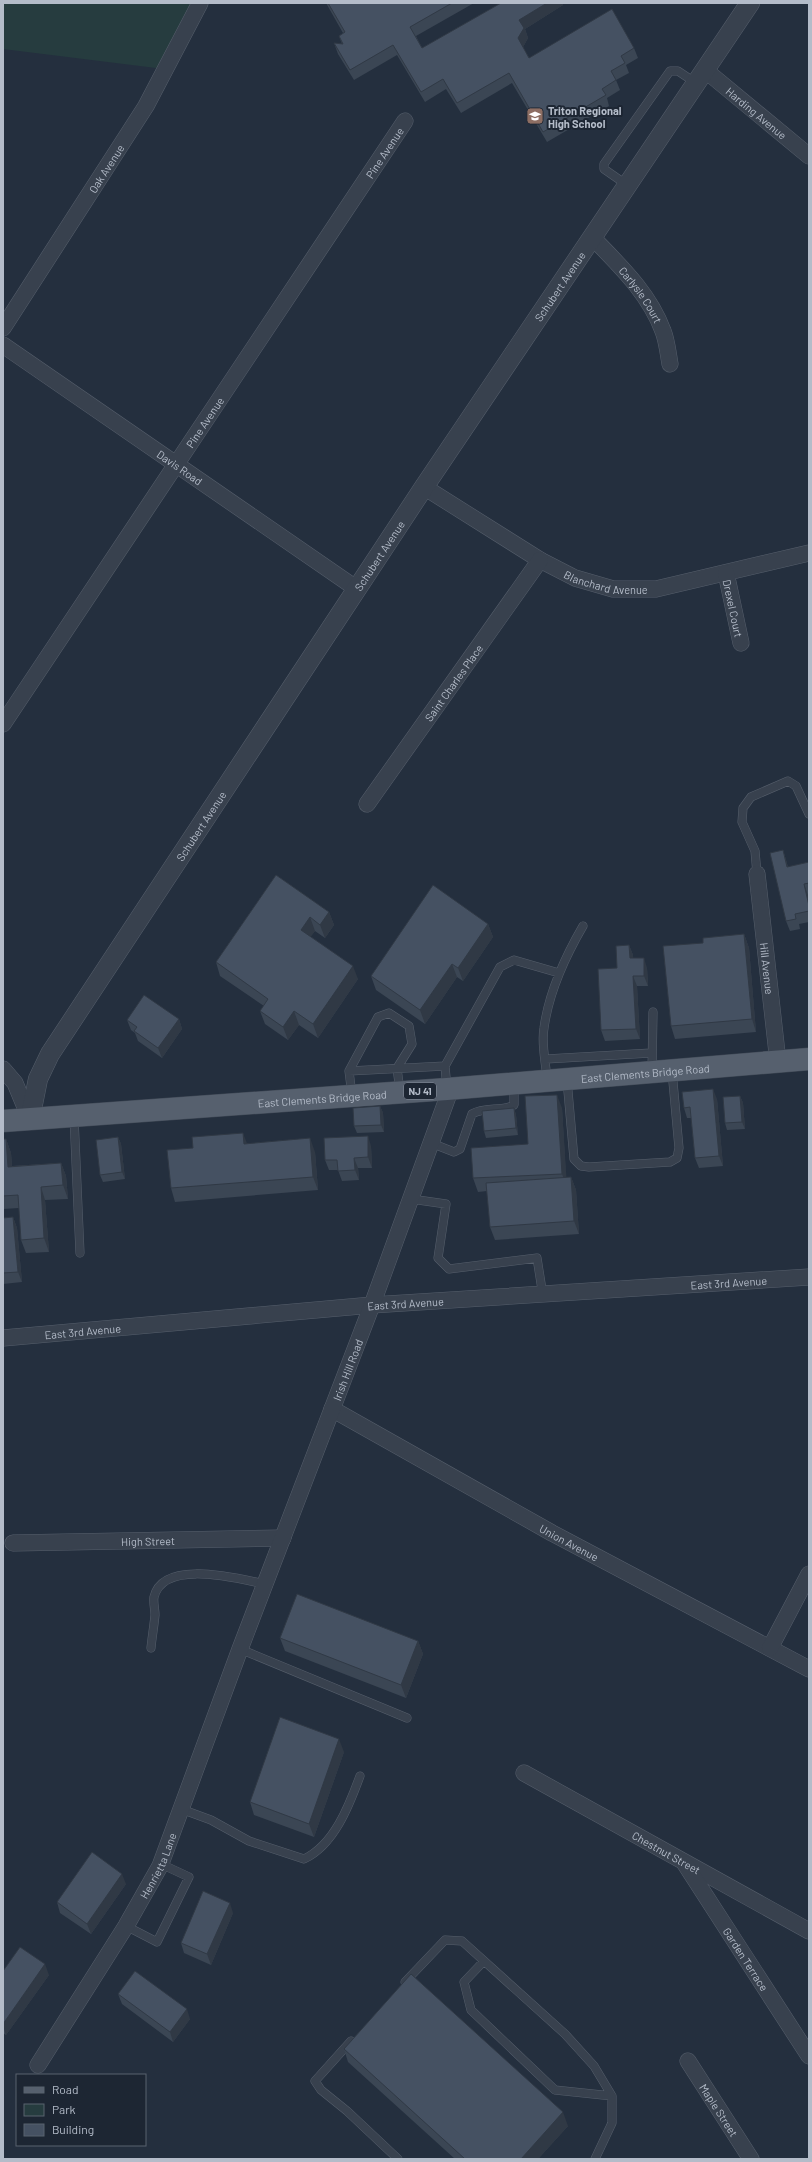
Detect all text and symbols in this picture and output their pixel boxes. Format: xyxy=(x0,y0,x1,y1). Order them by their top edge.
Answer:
street label: Harding Avenue xyxy=(724,84,790,142)
place label: Triton Regional High School xyxy=(548,104,622,130)
school or university icon: Triton Regional High School xyxy=(525,106,545,126)
street label: Pine Avenue xyxy=(363,124,406,180)
street label: Oak Avenue xyxy=(85,141,126,195)
street label: Schubert Avenue xyxy=(531,249,587,323)
street label: Carlysle Court xyxy=(617,264,665,325)
street label: Pine Avenue xyxy=(183,394,226,450)
street label: Davis Road xyxy=(155,447,205,487)
street label: Schubert Avenue xyxy=(351,518,407,593)
street label: Blanchard Avenue xyxy=(562,567,648,596)
street label: Drexel Court xyxy=(721,578,746,638)
street label: Saint Charles Place xyxy=(421,641,485,723)
street label: Schubert Avenue xyxy=(173,788,228,863)
street label: Hill Avenue xyxy=(758,942,777,995)
street label: East Clements Bridge Road xyxy=(580,1061,710,1084)
road number: NJ 41 xyxy=(404,1083,436,1099)
street label: East Clements Bridge Road xyxy=(257,1087,387,1109)
street label: East 3rd Avenue xyxy=(690,1273,768,1291)
street label: East 3rd Avenue xyxy=(367,1294,444,1312)
street label: East 3rd Avenue xyxy=(44,1321,122,1341)
street label: Irish Hill Road xyxy=(330,1337,365,1402)
street label: Union Avenue xyxy=(537,1521,601,1563)
street label: High Street xyxy=(121,1534,175,1548)
street label: Chestnut Street xyxy=(630,1828,703,1876)
street label: Henrietta Lane xyxy=(137,1831,178,1901)
street label: Garden Terrace xyxy=(721,1925,772,1993)
legend xyxy=(16,2074,146,2146)
street label: Maple Street xyxy=(698,2081,741,2139)
text: Road xyxy=(52,2082,79,2096)
text: Park xyxy=(52,2102,76,2116)
text: Building xyxy=(52,2122,94,2136)

